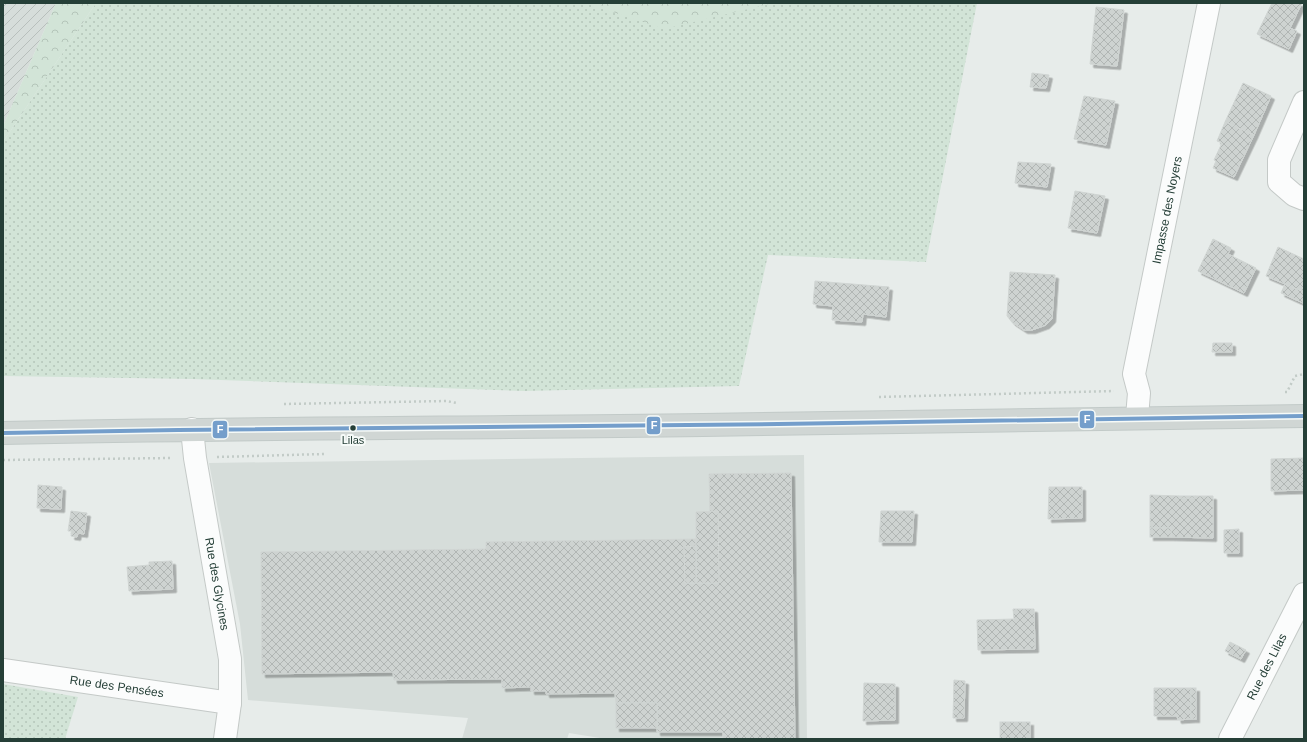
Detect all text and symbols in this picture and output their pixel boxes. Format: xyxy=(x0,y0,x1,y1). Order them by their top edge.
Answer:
street label: Impasse des Noyers xyxy=(1149,155,1185,265)
line badge: F xyxy=(1079,410,1095,429)
text: F xyxy=(1084,413,1091,425)
line badge: F xyxy=(646,416,661,435)
text: F xyxy=(651,419,658,431)
line badge: F xyxy=(212,420,228,439)
text: F xyxy=(217,423,224,435)
marker: Lilas xyxy=(348,423,358,433)
place label: Lilas xyxy=(342,434,365,446)
street label: Rue des Glycines xyxy=(202,536,232,632)
street label: Rue des Lilas xyxy=(1244,631,1290,702)
street label: Rue des Pensées xyxy=(69,673,165,700)

